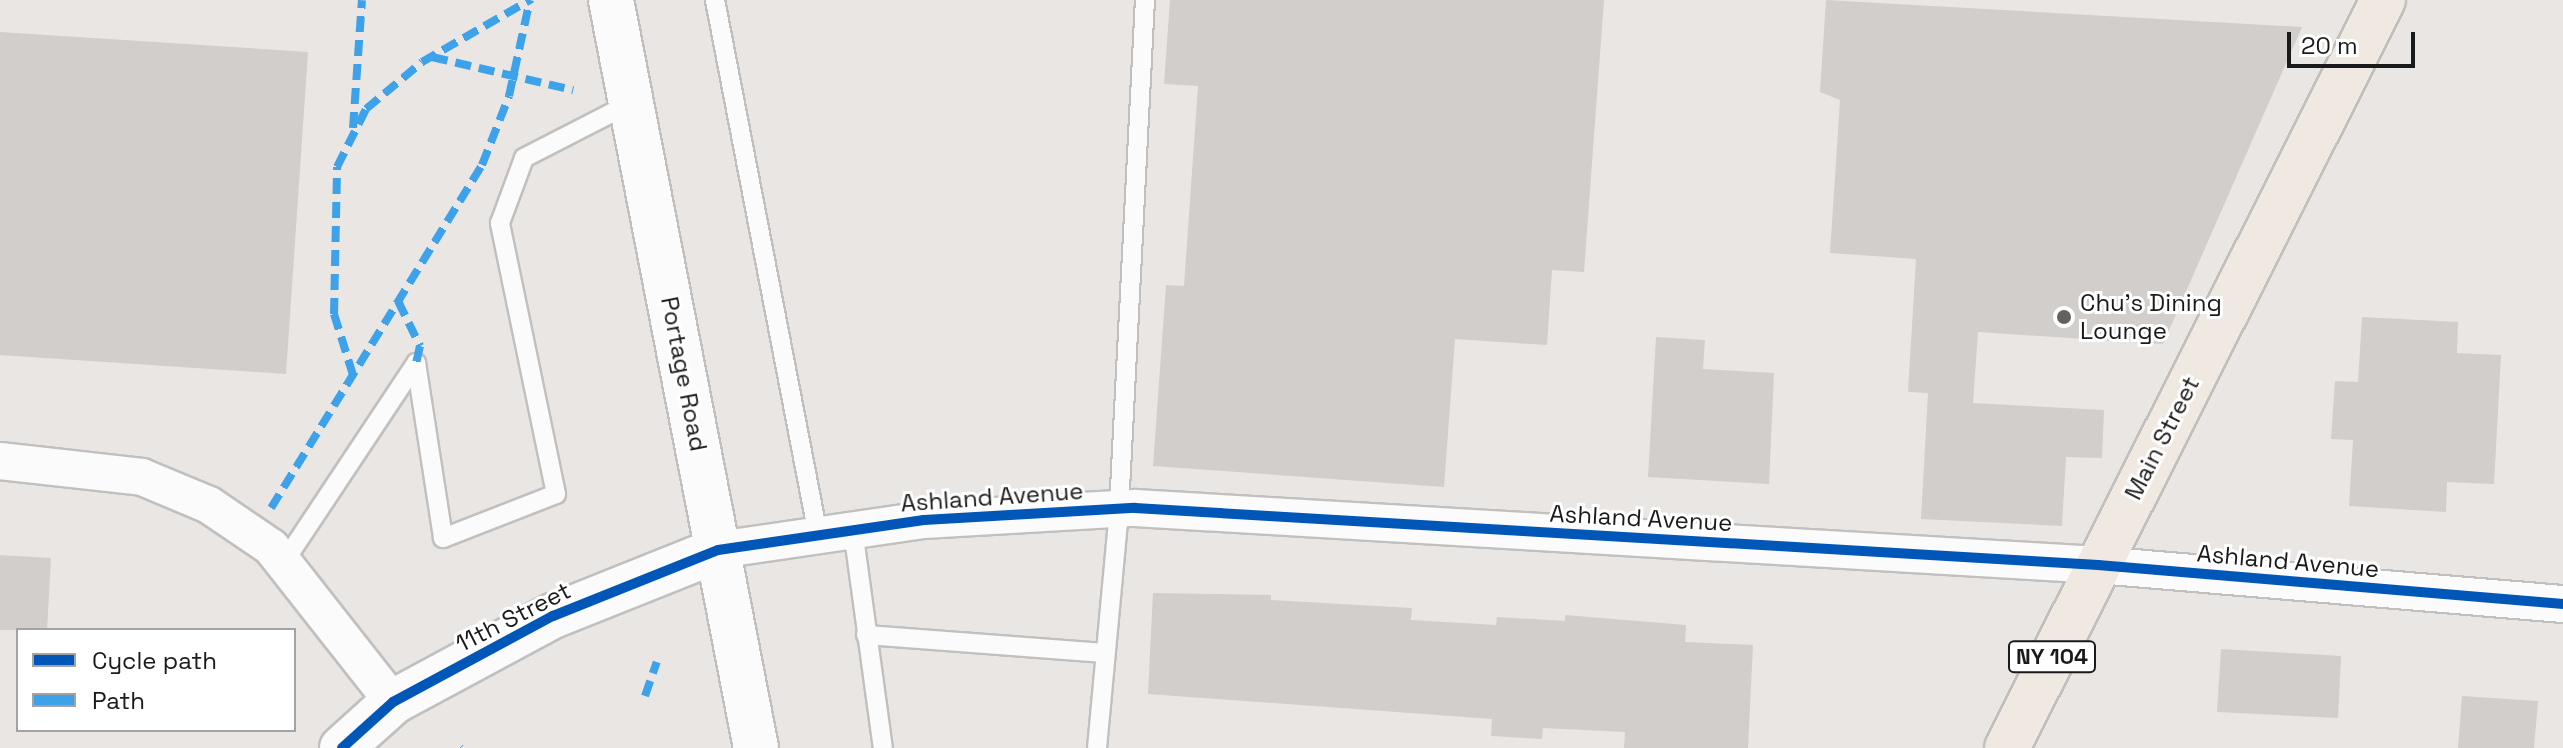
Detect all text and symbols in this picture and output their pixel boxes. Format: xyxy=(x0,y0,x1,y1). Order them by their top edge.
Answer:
scale bar xyxy=(2291,16,2419,66)
text: 20 m xyxy=(2301,30,2358,61)
place label: Chu's Dining Lounge xyxy=(2080,289,2222,345)
street label: Portage Road xyxy=(655,294,713,454)
marker: Chu's Dining Lounge xyxy=(2055,308,2073,326)
street label: Main Street xyxy=(2119,371,2205,505)
street label: Ashland Avenue xyxy=(900,476,1084,518)
street label: Ashland Avenue xyxy=(1549,499,1733,537)
street label: Ashland Avenue xyxy=(2195,539,2381,583)
street label: 11th Street xyxy=(451,576,575,658)
legend xyxy=(16,628,296,732)
road number: NY 104 xyxy=(2006,639,2098,675)
text: Cycle path xyxy=(92,645,217,676)
text: Path xyxy=(92,685,145,716)

